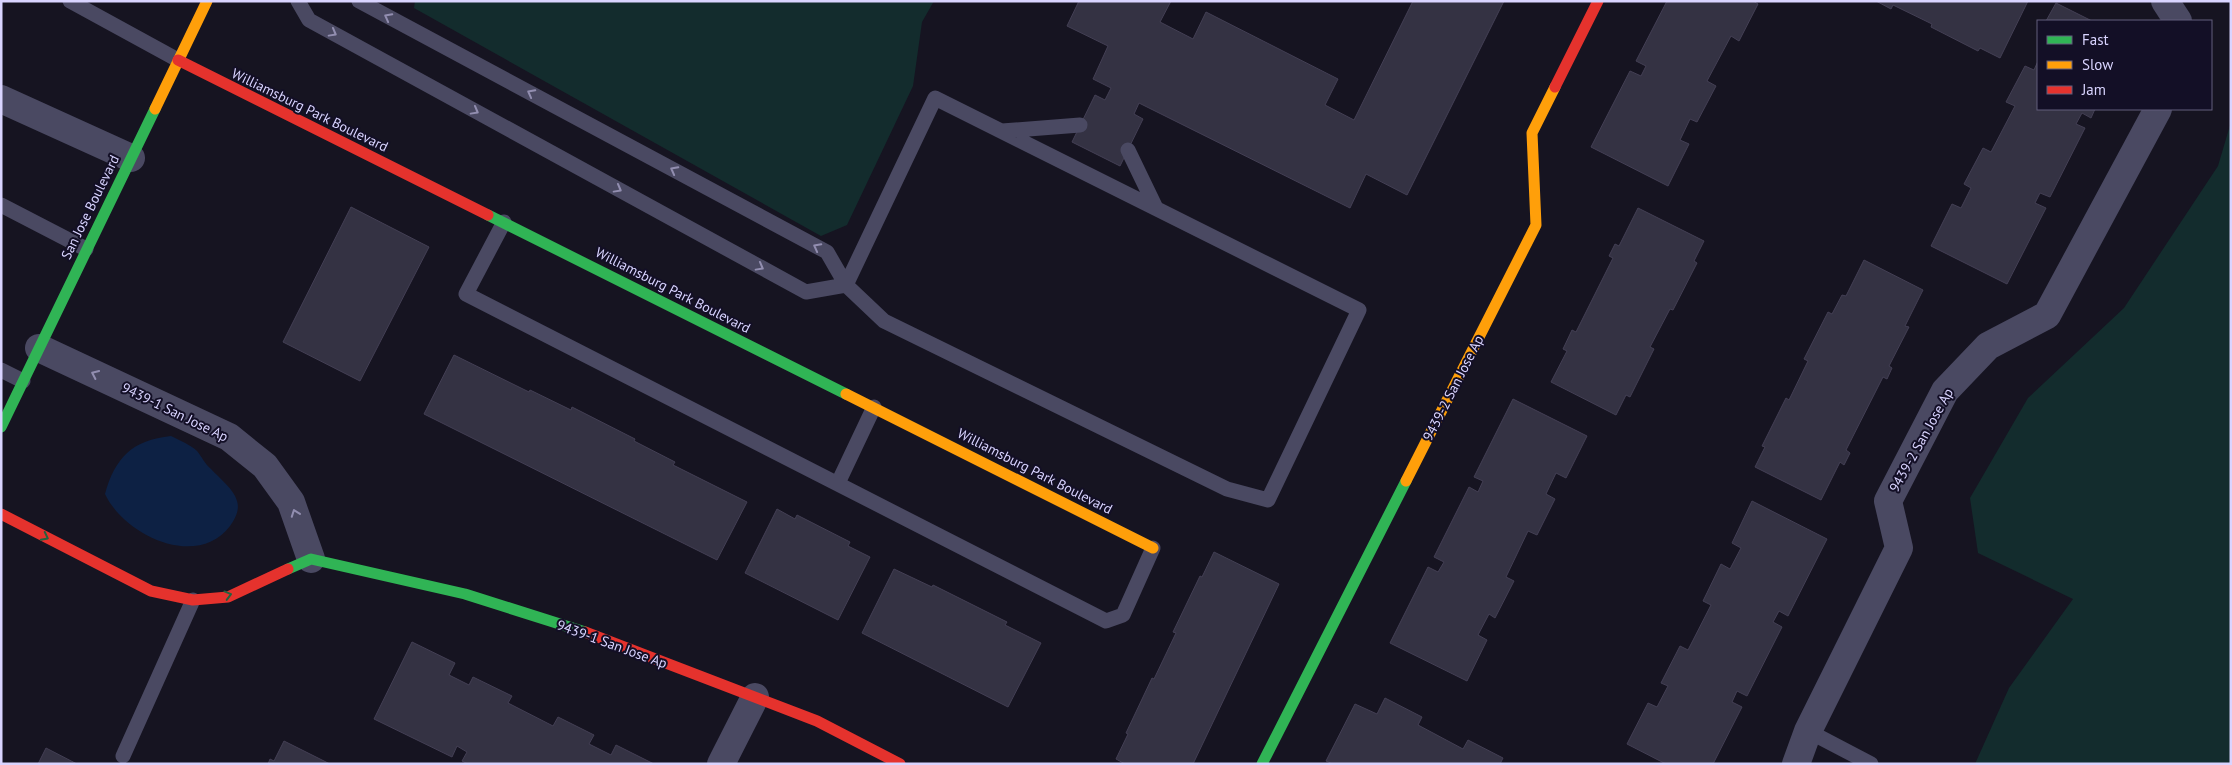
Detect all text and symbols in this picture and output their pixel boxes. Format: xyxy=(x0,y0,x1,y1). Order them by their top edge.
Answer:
one-way arrow xyxy=(384,13,393,23)
legend xyxy=(2037,20,2212,110)
one-way arrow xyxy=(327,27,336,37)
text: Fast xyxy=(2082,30,2109,49)
text: Slow xyxy=(2082,55,2113,74)
street label: Williamsburg Park Boulevard xyxy=(229,64,391,156)
text: Jam xyxy=(2081,80,2106,99)
one-way arrow xyxy=(527,90,536,100)
one-way arrow xyxy=(470,105,479,115)
street label: San Jose Boulevard xyxy=(57,152,123,262)
one-way arrow xyxy=(670,166,679,176)
one-way arrow xyxy=(612,183,621,193)
street label: Williamsburg Park Boulevard xyxy=(592,243,754,337)
one-way arrow xyxy=(813,243,822,253)
one-way arrow xyxy=(755,261,764,271)
street label: 9439-2 San Jose Ap xyxy=(1419,332,1487,444)
one-way arrow xyxy=(91,370,100,381)
street label: 9439-1 San Jose Ap xyxy=(119,378,231,446)
street label: 9439-2 San Jose Ap xyxy=(1885,385,1957,495)
street label: Williamsburg Park Boulevard xyxy=(954,424,1116,518)
one-way arrow xyxy=(291,509,301,518)
one-way arrow xyxy=(39,531,48,541)
one-way arrow xyxy=(223,590,232,601)
street label: 9439-1 San Jose Ap xyxy=(554,616,670,672)

